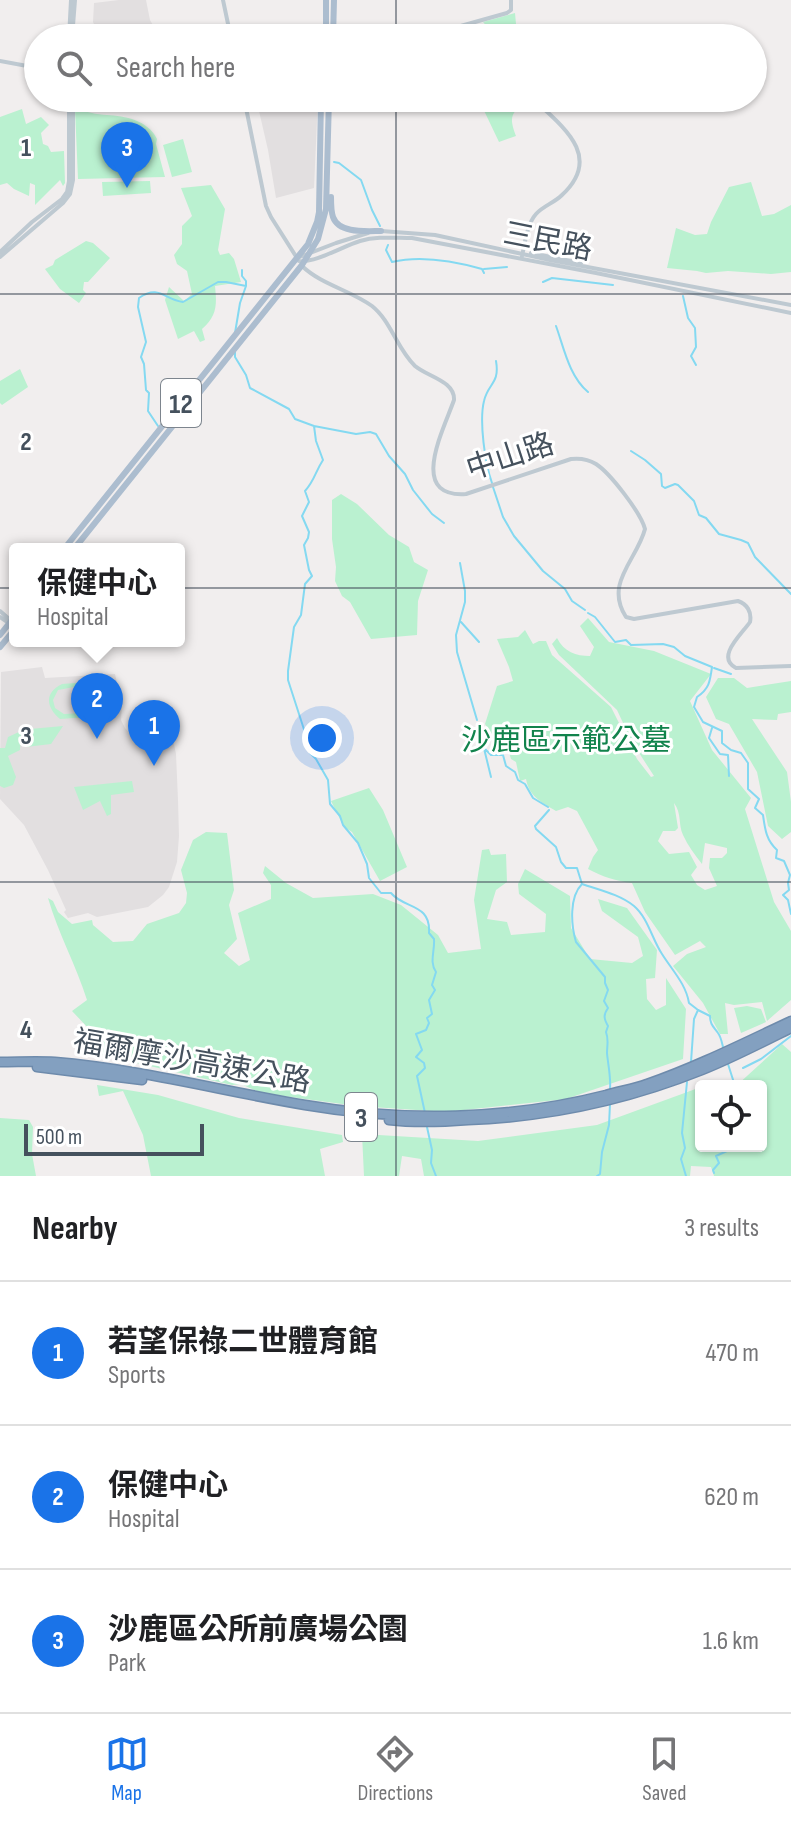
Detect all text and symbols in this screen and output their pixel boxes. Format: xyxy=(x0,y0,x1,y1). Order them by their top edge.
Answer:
search box xyxy=(24,24,767,112)
icon: search xyxy=(52,46,96,90)
text: Search here xyxy=(116,50,235,86)
pin: 3 xyxy=(101,122,153,188)
text: 1 xyxy=(21,133,31,164)
street label: 三民路 xyxy=(500,216,595,268)
road number: 12 xyxy=(161,379,201,427)
street label: 中山路 xyxy=(462,426,559,488)
text: 2 xyxy=(20,427,32,458)
popup xyxy=(9,543,185,647)
text: 保健中心 xyxy=(37,566,157,602)
text: Hospital xyxy=(37,602,109,633)
pin: 2 xyxy=(71,673,123,739)
pin: 1 xyxy=(128,700,180,766)
your location xyxy=(302,718,342,758)
text: 3 xyxy=(20,721,32,752)
park label: 沙鹿區示範公墓 xyxy=(461,723,671,759)
text: 4 xyxy=(20,1015,32,1046)
street label: 福爾摩沙高速公路 xyxy=(71,1023,313,1101)
map controls xyxy=(695,1080,767,1152)
button: locate xyxy=(695,1080,767,1152)
road number: 3 xyxy=(345,1093,377,1141)
scale bar xyxy=(24,1120,204,1156)
text: 500 m xyxy=(36,1124,82,1151)
text: Nearby xyxy=(32,1208,118,1249)
text: 3 results xyxy=(684,1213,759,1244)
text: 若望保祿二世體育館 xyxy=(108,1324,378,1360)
text: 1 xyxy=(53,1338,63,1369)
text: 470 m xyxy=(706,1338,759,1369)
text: Sports xyxy=(108,1360,166,1391)
text: 保健中心 xyxy=(108,1468,228,1504)
text: 2 xyxy=(52,1482,64,1513)
text: 620 m xyxy=(704,1482,759,1513)
text: Hospital xyxy=(108,1504,180,1535)
text: 沙鹿區公所前廣場公園 xyxy=(108,1612,408,1648)
text: 3 xyxy=(52,1626,64,1657)
text: 1.6 km xyxy=(703,1626,759,1657)
text: Park xyxy=(108,1648,146,1679)
tab: Map xyxy=(105,1732,149,1807)
tab: Directions xyxy=(358,1732,433,1807)
tab: Saved xyxy=(642,1732,686,1807)

